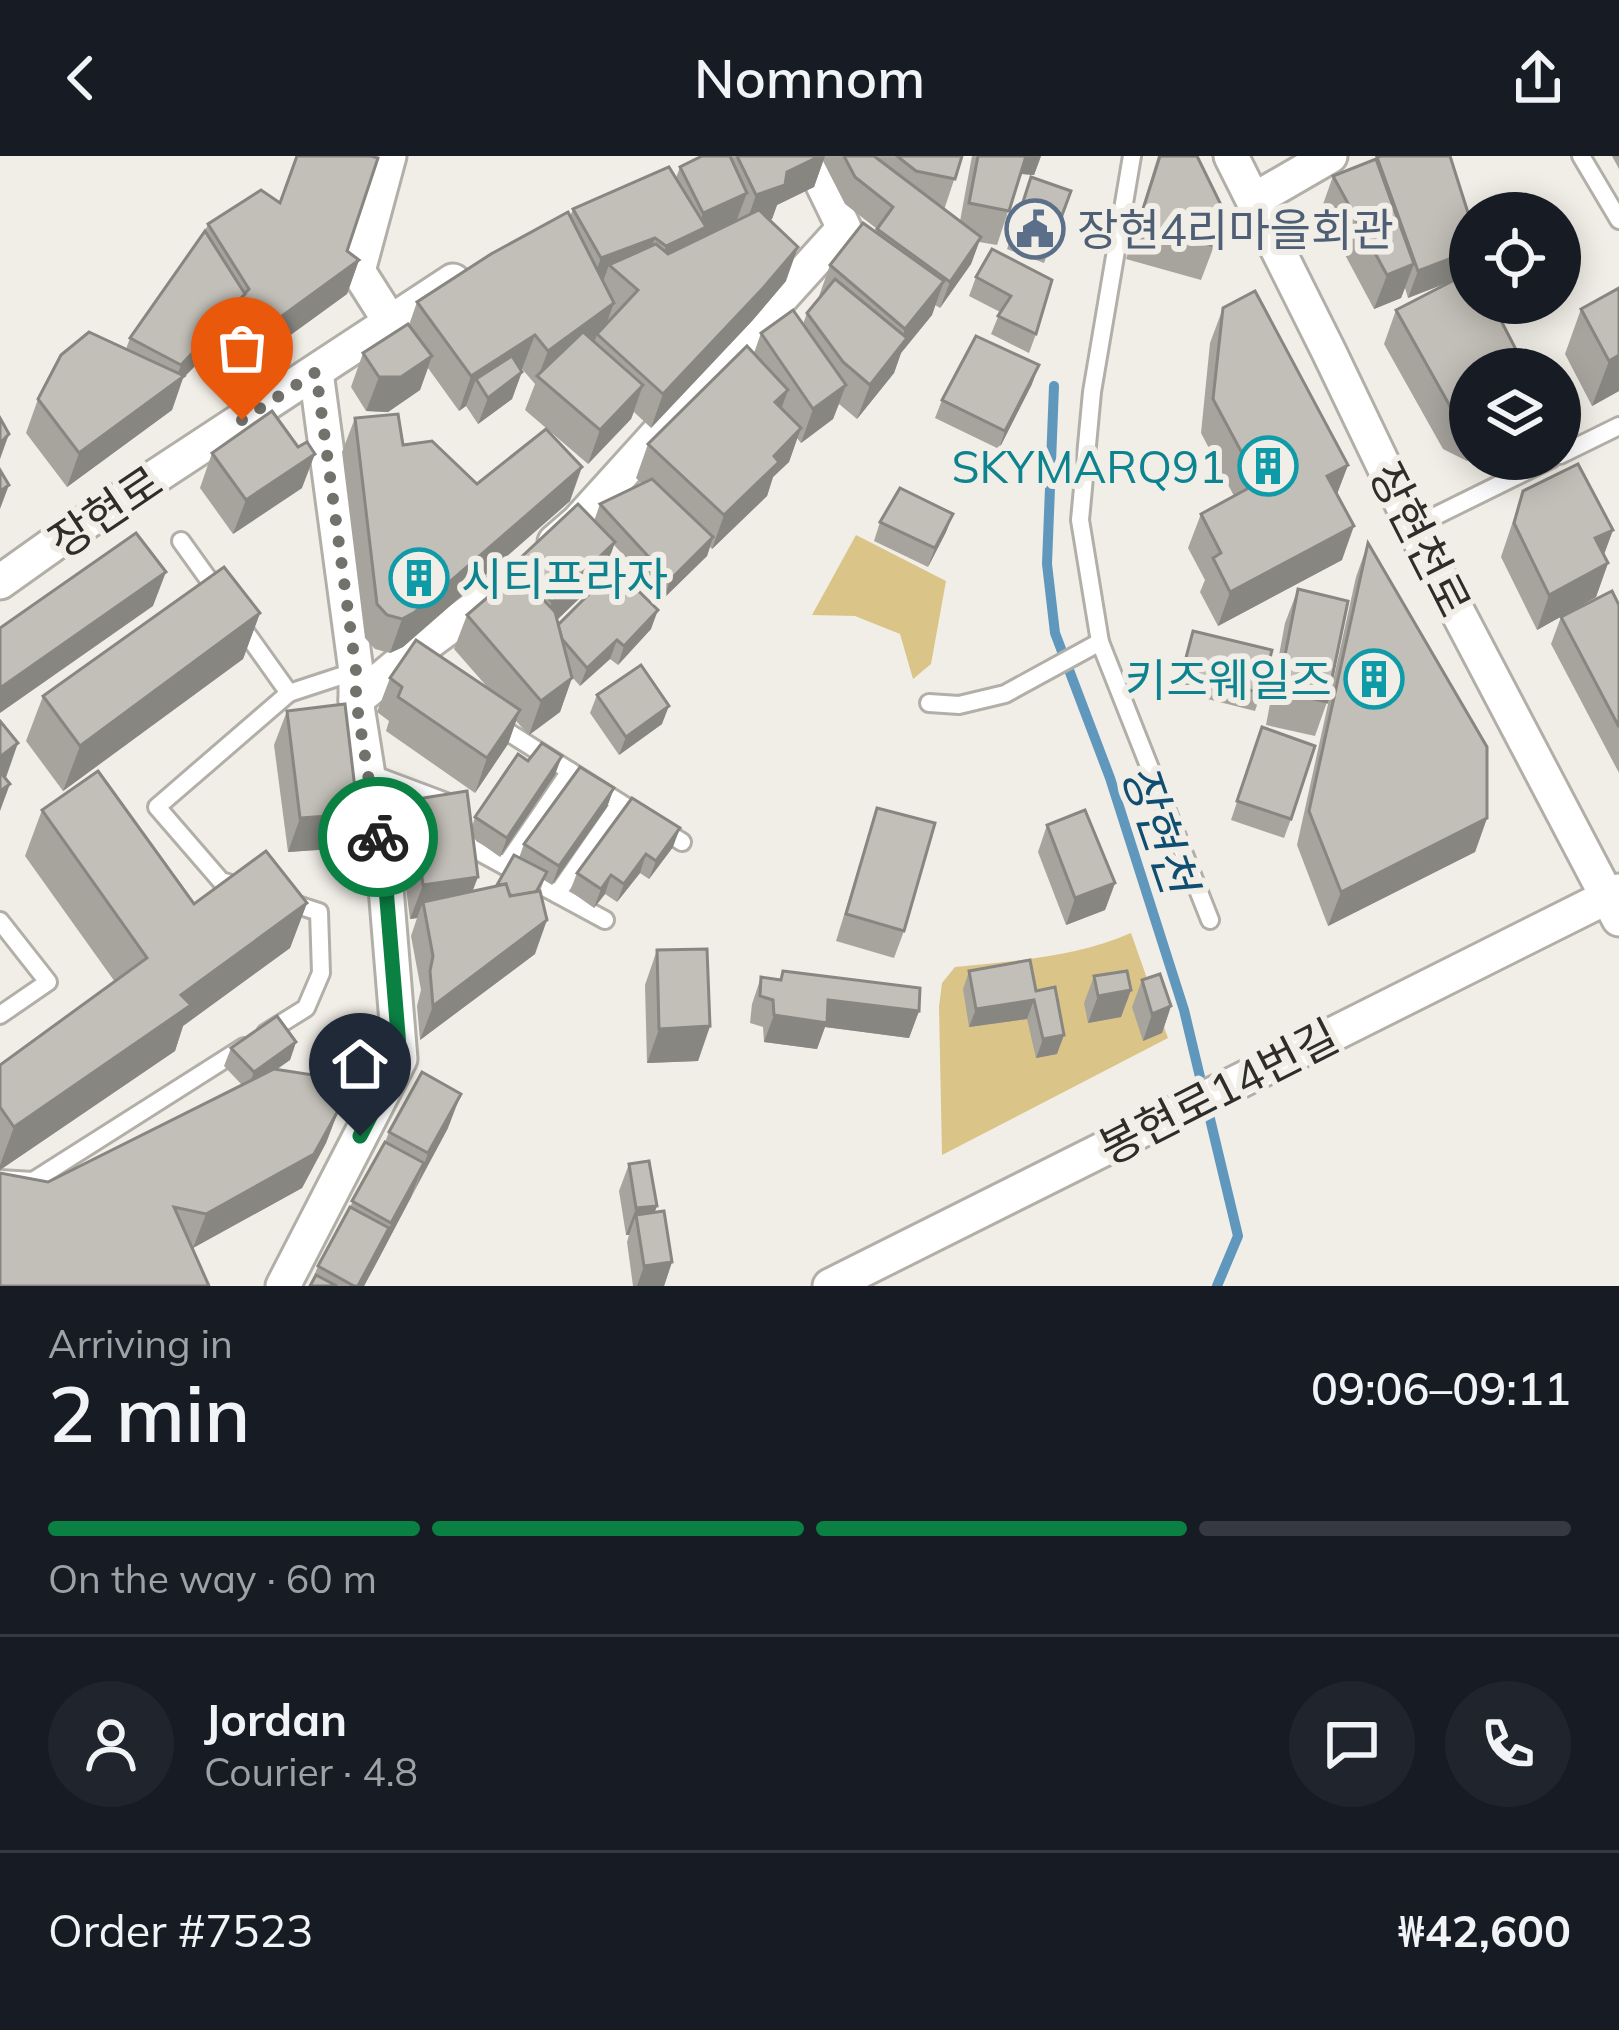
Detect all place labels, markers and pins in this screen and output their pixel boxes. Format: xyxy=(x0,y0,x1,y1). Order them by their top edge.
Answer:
public building icon: 장현4리마을회관 xyxy=(1004,198,1066,260)
place label: 장현4리마을회관 xyxy=(1077,201,1394,257)
pin xyxy=(191,297,293,420)
building icon: SKYMARQ91 xyxy=(1237,435,1299,497)
place label: SKYMARQ91 xyxy=(952,438,1226,494)
building icon: 시티프라자 xyxy=(388,547,450,609)
place label: 시티프라자 xyxy=(461,550,668,606)
building icon: 키즈웨일즈 xyxy=(1343,648,1405,710)
place label: 키즈웨일즈 xyxy=(1125,651,1332,707)
pin xyxy=(309,1013,411,1136)

